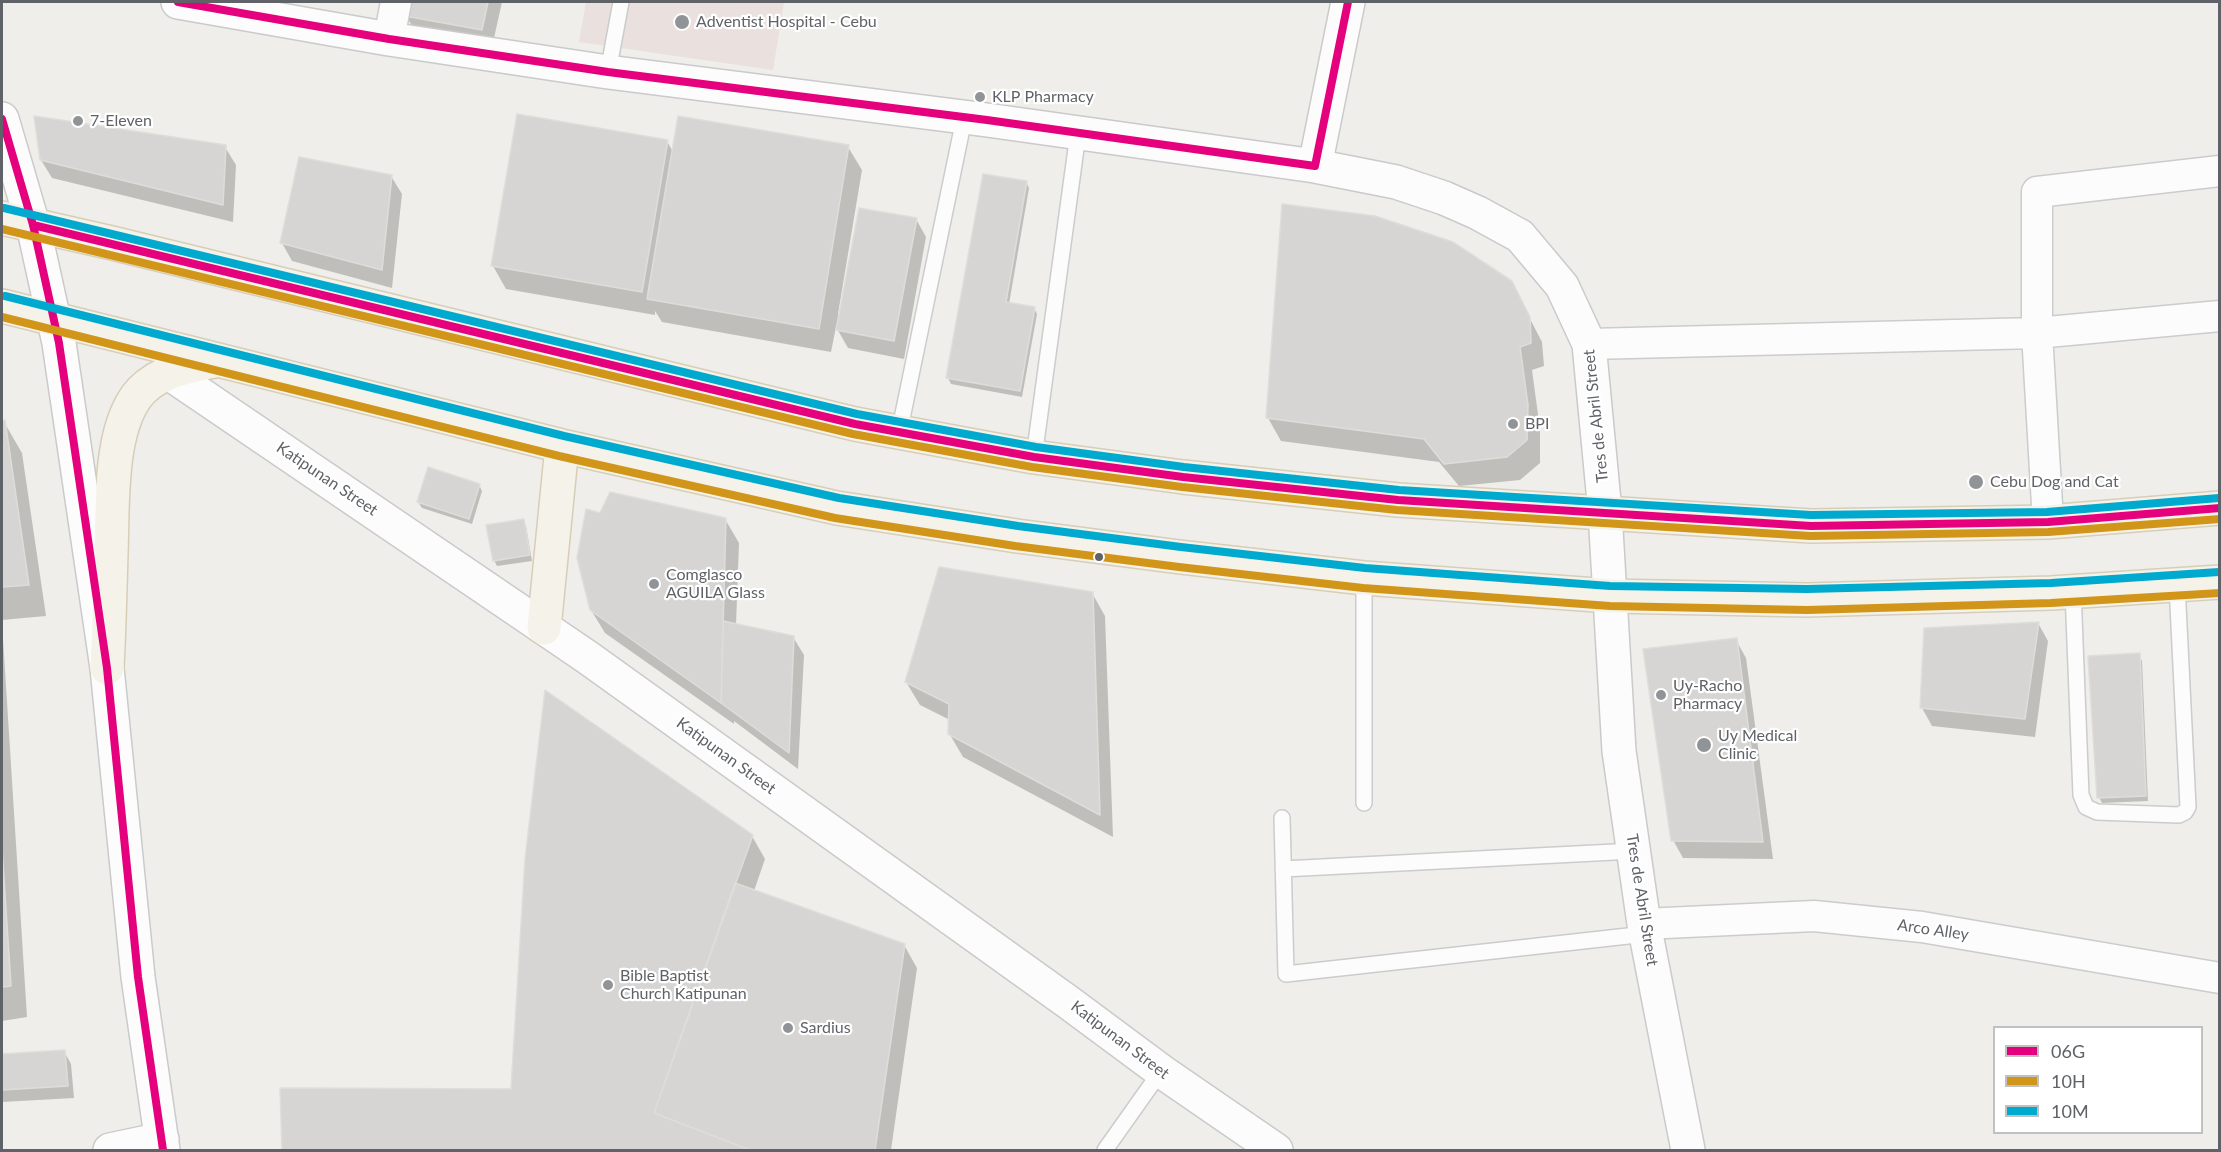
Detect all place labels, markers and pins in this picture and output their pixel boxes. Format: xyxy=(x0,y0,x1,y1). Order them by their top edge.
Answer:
place label: Adventist Hospital - Cebu xyxy=(696,12,877,32)
marker: Adventist Hospital - Cebu xyxy=(673,13,691,31)
place label: KLP Pharmacy xyxy=(992,87,1094,107)
marker: KLP Pharmacy xyxy=(973,90,987,104)
place label: 7-Eleven xyxy=(90,111,152,131)
marker: 7-Eleven xyxy=(71,114,85,128)
place label: BPI xyxy=(1525,414,1549,434)
marker: BPI xyxy=(1506,417,1520,431)
place label: Cebu Dog and Cat xyxy=(1990,472,2119,492)
marker: Cebu Dog and Cat xyxy=(1967,473,1985,491)
unlabelled marker xyxy=(1093,551,1105,563)
place label: Comglasco AGUILA Glass xyxy=(666,565,765,603)
marker: Comglasco AGUILA Glass xyxy=(647,577,661,591)
place label: Uy-Racho Pharmacy xyxy=(1673,676,1742,714)
marker: Uy-Racho Pharmacy xyxy=(1654,688,1668,702)
place label: Uy Medical Clinic xyxy=(1718,726,1797,764)
marker: Uy Medical Clinic xyxy=(1695,736,1713,754)
place label: Bible Baptist Church Katipunan xyxy=(620,966,747,1004)
marker: Bible Baptist Church Katipunan xyxy=(601,978,615,992)
place label: Sardius xyxy=(800,1018,851,1038)
marker: Sardius xyxy=(781,1021,795,1035)

